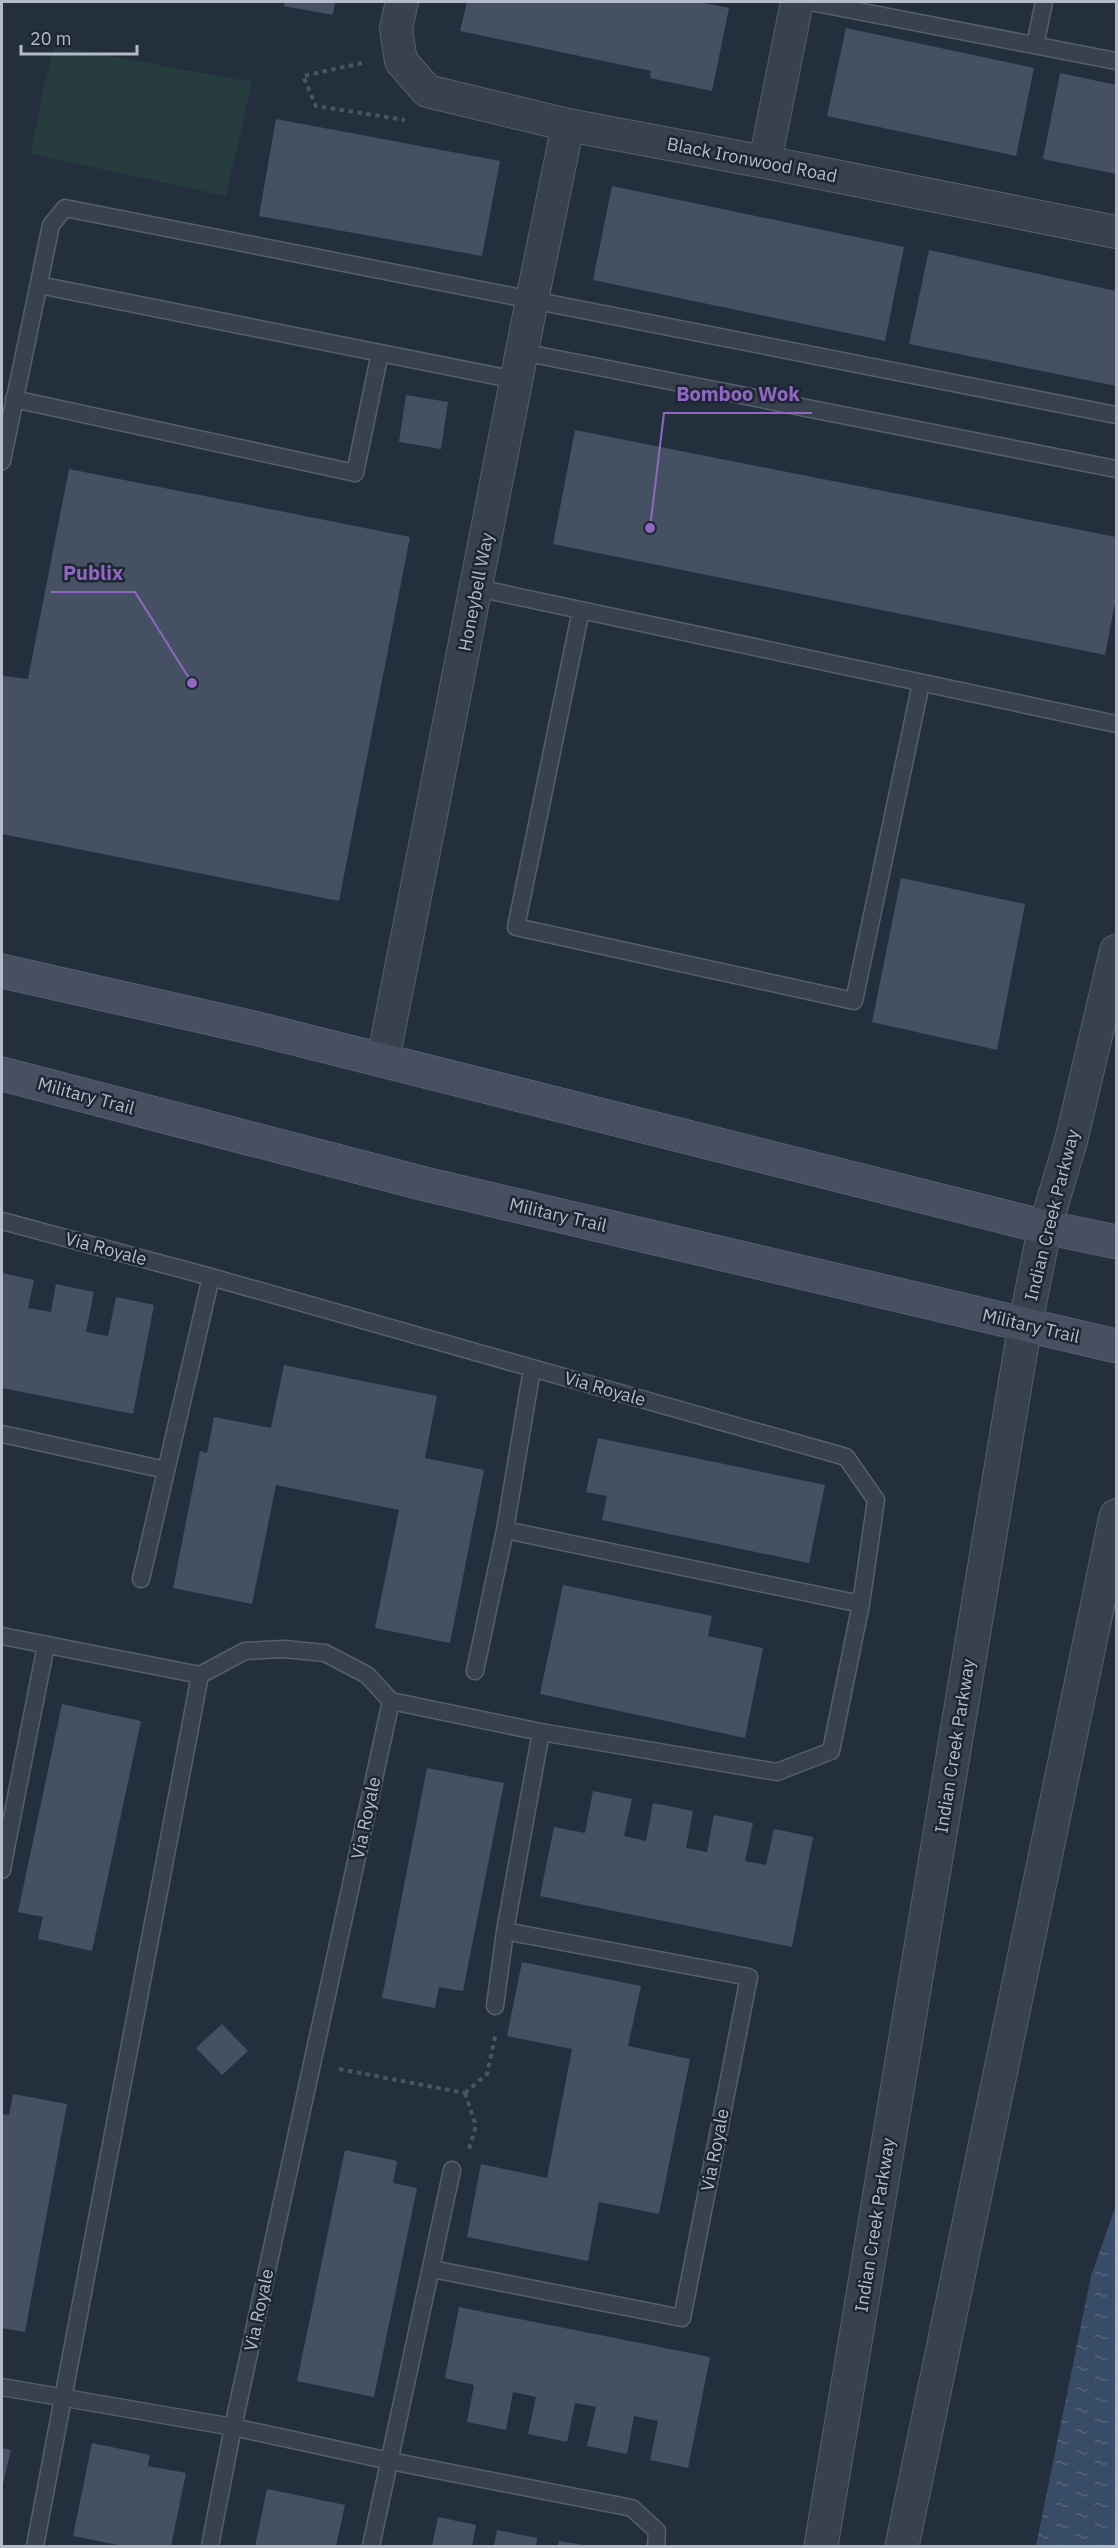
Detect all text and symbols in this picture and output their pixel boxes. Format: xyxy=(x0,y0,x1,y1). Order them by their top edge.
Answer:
scale bar xyxy=(21,18,136,56)
text: 20 m xyxy=(30,27,72,50)
street label: Black Ironwood Road xyxy=(665,132,839,187)
callout: Bomboo Wok xyxy=(664,375,812,413)
text: Bomboo Wok xyxy=(676,380,800,407)
street label: Honeybell Way xyxy=(453,531,498,653)
callout: Publix xyxy=(51,554,135,592)
text: Publix xyxy=(63,559,123,586)
street label: Military Trail xyxy=(35,1072,137,1120)
street label: Indian Creek Parkway xyxy=(1019,1127,1084,1303)
street label: Military Trail xyxy=(507,1192,609,1237)
street label: Via Royale xyxy=(63,1227,150,1270)
street label: Military Trail xyxy=(980,1303,1082,1348)
street label: Via Royale xyxy=(562,1366,649,1411)
street label: Indian Creek Parkway xyxy=(929,1657,980,1835)
street label: Via Royale xyxy=(346,1774,385,1861)
street label: Via Royale xyxy=(695,2107,734,2193)
street label: Indian Creek Parkway xyxy=(849,2136,900,2314)
street label: Via Royale xyxy=(239,2266,278,2353)

